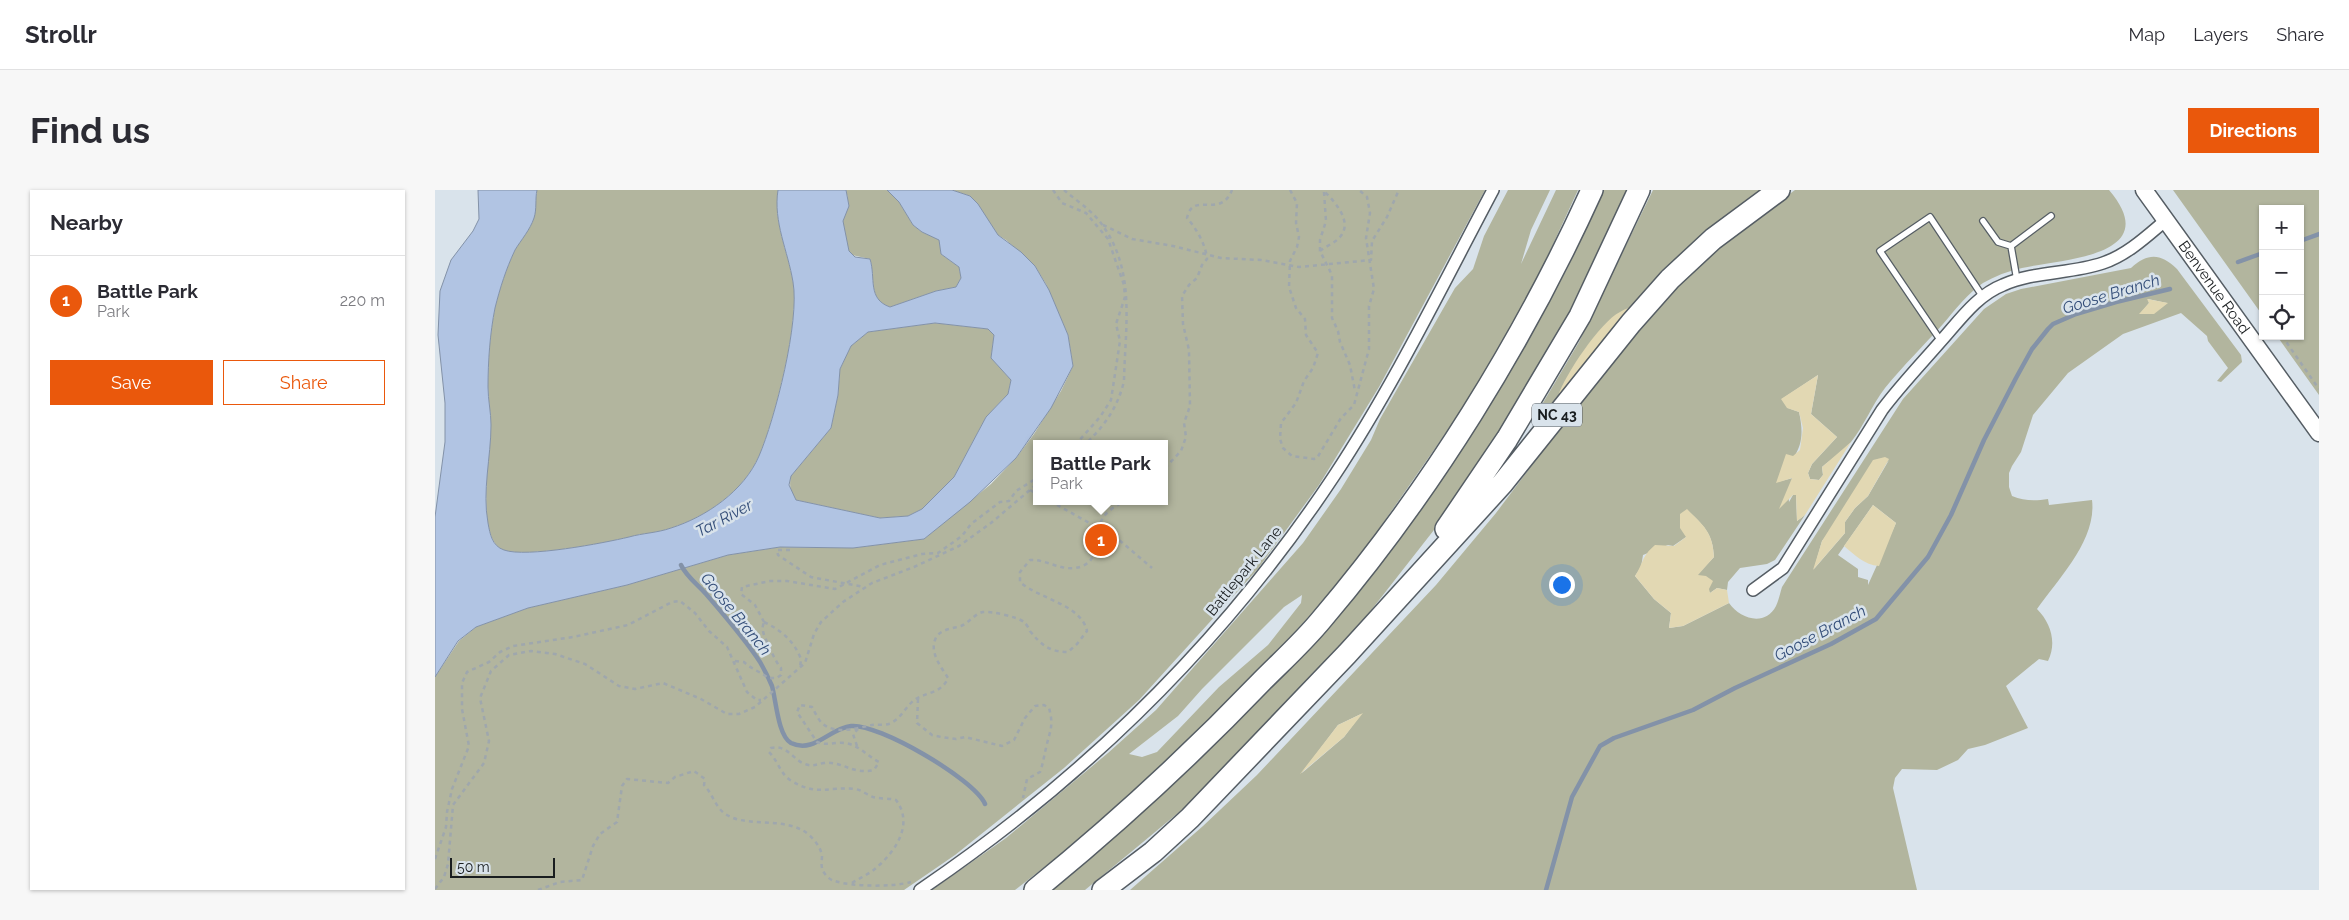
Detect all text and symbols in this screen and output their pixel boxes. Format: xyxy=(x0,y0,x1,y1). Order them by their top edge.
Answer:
text: Strollr xyxy=(25,20,97,49)
text: Map xyxy=(2129,24,2165,45)
text: Layers xyxy=(2193,24,2248,45)
text: Share xyxy=(2276,24,2324,45)
button: Directions xyxy=(2188,108,2319,153)
text: Find us xyxy=(30,110,150,151)
map controls xyxy=(2259,205,2304,340)
button: + xyxy=(2259,205,2304,250)
text: Nearby xyxy=(50,210,123,235)
street label: Benvenue Road xyxy=(2175,237,2254,337)
button: − xyxy=(2259,250,2304,295)
water label: Goose Branch xyxy=(2060,270,2162,318)
text: Battle Park xyxy=(97,280,198,302)
text: 1 xyxy=(62,291,70,310)
text: 220 m xyxy=(340,291,385,310)
button: locate xyxy=(2259,295,2304,340)
text: Park xyxy=(97,302,130,321)
button: Save xyxy=(50,360,213,405)
button: Share xyxy=(223,360,385,405)
road number: NC 43 xyxy=(1532,404,1582,426)
popup xyxy=(1033,440,1168,505)
text: Battle Park xyxy=(1050,452,1151,474)
text: Park xyxy=(1050,474,1083,493)
water label: Tar River xyxy=(692,495,756,541)
pin: 1 xyxy=(1085,521,1117,559)
street label: Battlepark Lane xyxy=(1202,522,1286,619)
water label: Goose Branch xyxy=(697,569,775,659)
your location xyxy=(1549,572,1575,598)
water label: Goose Branch xyxy=(1771,601,1869,665)
scale bar xyxy=(450,855,555,878)
text: 50 m xyxy=(457,859,490,875)

